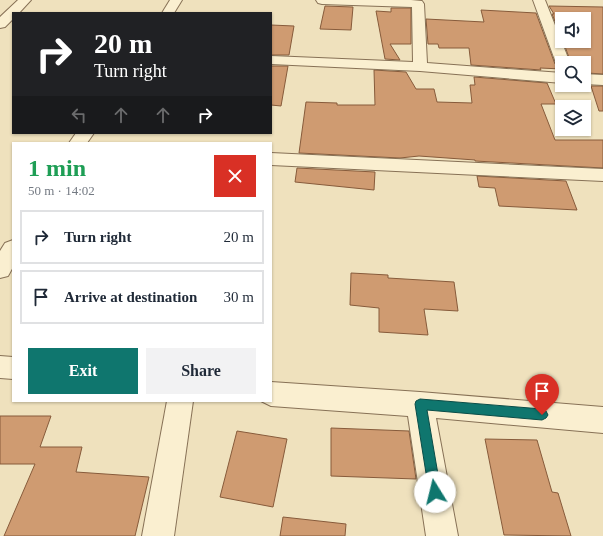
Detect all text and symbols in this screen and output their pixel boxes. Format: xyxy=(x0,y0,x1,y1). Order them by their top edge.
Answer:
map controls xyxy=(555,12,591,136)
button: sound xyxy=(555,12,591,48)
icon: right xyxy=(28,28,80,80)
text: 20 m xyxy=(94,28,152,59)
button: search xyxy=(555,56,591,92)
text: Turn right xyxy=(94,61,167,81)
button: layers xyxy=(555,100,591,136)
icon: left xyxy=(68,104,90,126)
icon: ahead xyxy=(110,104,132,126)
icon: ahead xyxy=(152,104,174,126)
icon: right xyxy=(194,104,216,126)
text: 1 min xyxy=(28,155,86,181)
button: close xyxy=(214,155,256,197)
text: 50 m · 14:02 xyxy=(28,183,95,198)
icon: right xyxy=(30,226,52,248)
text: Turn right xyxy=(64,229,131,245)
text: 20 m xyxy=(224,229,254,245)
icon: arrive xyxy=(30,286,52,308)
text: Arrive at destination xyxy=(64,289,197,305)
text: 30 m xyxy=(224,289,254,305)
button: Exit xyxy=(28,348,138,394)
button: Share xyxy=(146,348,256,394)
pin xyxy=(525,374,559,415)
icon: arrive xyxy=(531,380,553,402)
position arrow xyxy=(414,471,456,513)

